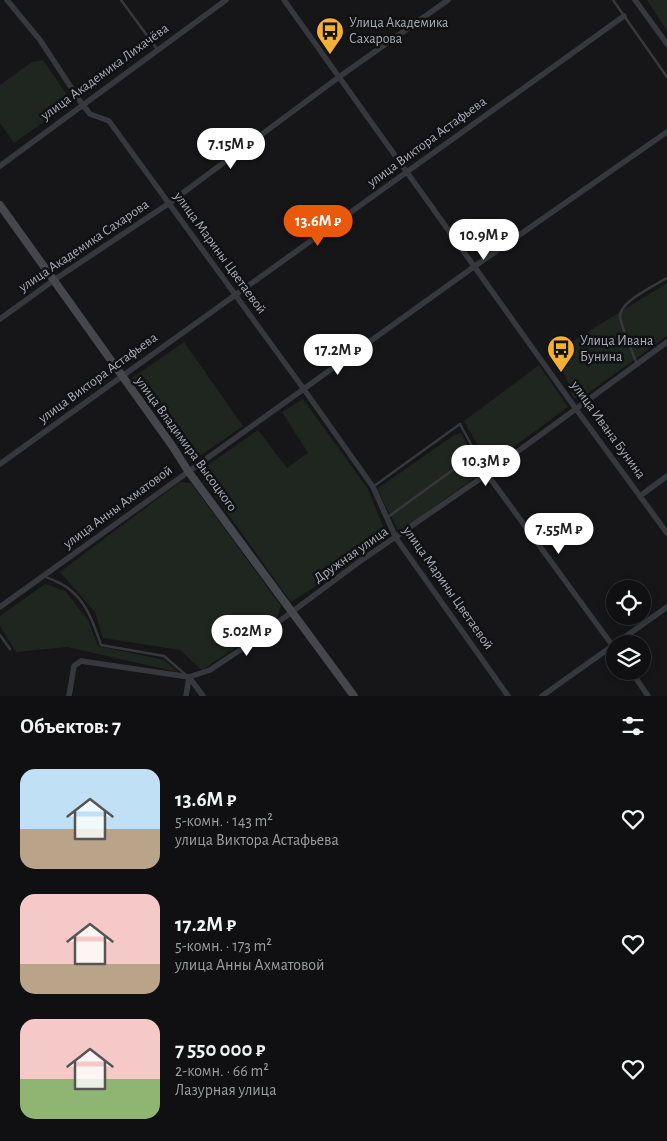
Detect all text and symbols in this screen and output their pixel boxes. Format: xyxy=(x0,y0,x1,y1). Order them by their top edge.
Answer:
bus stop icon: Улица Академика Сахарова xyxy=(315,16,345,55)
place label: Улица Академика Сахарова xyxy=(349,16,449,46)
street label: улица Академика Лихачёва xyxy=(38,21,172,124)
street label: улица Виктора Астафьева xyxy=(364,94,490,190)
pin: 7.15M ₽ xyxy=(185,128,277,170)
text: 7.15M ₽ xyxy=(208,136,254,152)
street label: улица Марины Цветаевой xyxy=(171,189,269,317)
street label: улица Академика Сахарова xyxy=(16,197,152,295)
pin: 13.6M ₽ xyxy=(272,204,364,247)
text: 13.6M ₽ xyxy=(295,213,341,229)
pin: 10.9M ₽ xyxy=(438,218,530,261)
text: 10.9M ₽ xyxy=(460,227,508,243)
street label: улица Виктора Астафьева xyxy=(35,330,161,426)
pin: 17.2M ₽ xyxy=(292,334,384,376)
bus stop icon: Улица Ивана Бунина xyxy=(546,334,576,373)
place label: Улица Ивана Бунина xyxy=(580,334,654,364)
text: 17.2M ₽ xyxy=(315,342,361,358)
street label: улица Владимира Высоцкого xyxy=(132,373,240,514)
street label: улица Ивана Бунина xyxy=(567,378,648,482)
pin: 10.3M ₽ xyxy=(440,444,532,487)
text: 10.3M ₽ xyxy=(462,453,510,469)
street label: улица Анны Ахматовой xyxy=(60,463,175,552)
pin: 7.55M ₽ xyxy=(513,512,605,555)
text: 7.55M ₽ xyxy=(535,521,583,537)
street label: улица Марины Цветаевой xyxy=(400,523,496,652)
street label: Дружная улица xyxy=(311,524,391,586)
map controls xyxy=(606,580,651,680)
button: locate xyxy=(606,580,651,625)
pin: 5.02M ₽ xyxy=(201,614,293,657)
text: 5.02M ₽ xyxy=(222,623,272,639)
button: layers xyxy=(606,635,651,680)
icon: filters xyxy=(619,712,647,740)
text: Объектов: 7 xyxy=(20,716,121,737)
icon: home xyxy=(60,789,120,849)
text: 13.6M ₽ xyxy=(175,789,236,810)
icon: heart xyxy=(619,805,647,833)
text: 5-комн. · 143 m² xyxy=(175,813,273,829)
text: улица Виктора Астафьева xyxy=(175,832,339,848)
icon: home xyxy=(60,914,120,974)
text: 17.2M ₽ xyxy=(175,914,236,935)
icon: heart xyxy=(619,930,647,958)
text: 5-комн. · 173 m² xyxy=(175,938,272,954)
text: улица Анны Ахматовой xyxy=(175,957,324,973)
icon: home xyxy=(60,1039,120,1099)
text: 7 550 000 ₽ xyxy=(175,1039,265,1060)
icon: heart xyxy=(619,1055,647,1083)
text: 2-комн. · 66 m² xyxy=(175,1063,269,1079)
text: Лазурная улица xyxy=(175,1082,277,1098)

